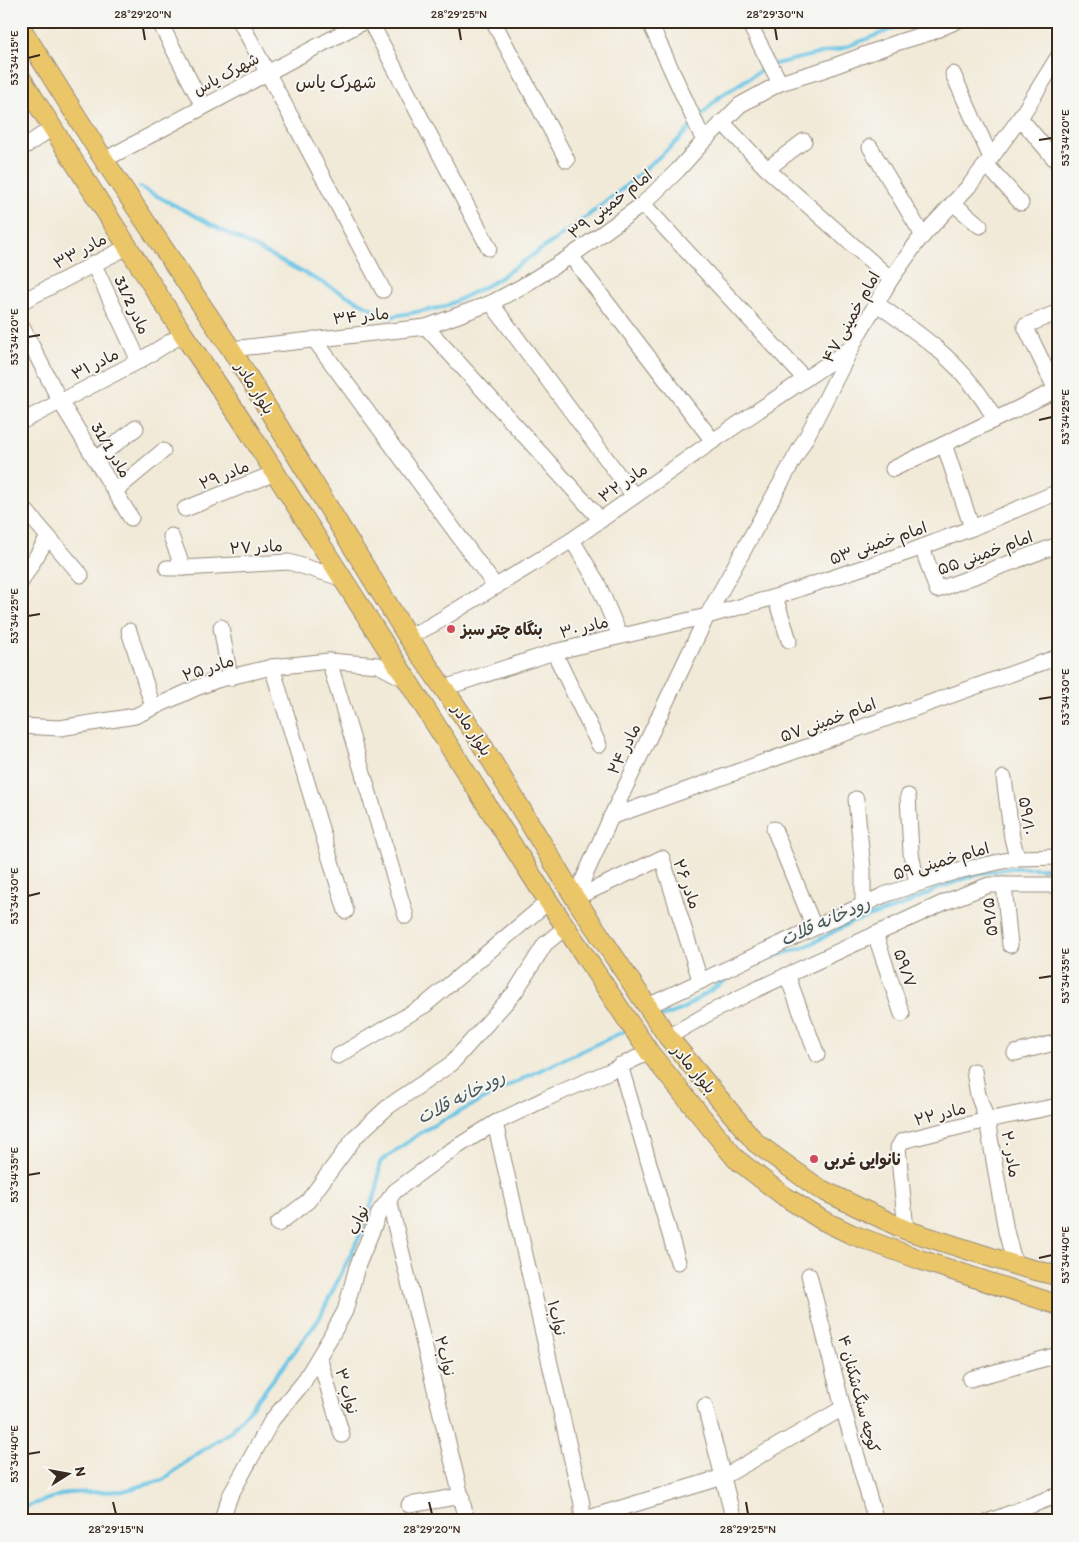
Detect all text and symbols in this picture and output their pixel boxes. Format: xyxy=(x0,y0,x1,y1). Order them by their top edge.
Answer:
text: 28°29'20"N xyxy=(114,7,172,21)
text: 28°29'25"N xyxy=(431,7,487,21)
text: 28°29'30"N xyxy=(746,7,804,21)
text: 53°34'15"E xyxy=(7,30,21,86)
street label: شهرک یاس xyxy=(190,49,262,99)
district label: شهرک یاس xyxy=(296,71,376,93)
text: 53°34'20"E xyxy=(1058,109,1072,167)
street label: امام خمینی ۳۹ xyxy=(564,165,658,245)
street label: مادر ۳۳ xyxy=(50,229,110,273)
street label: امام خمینی ۴۷ xyxy=(818,268,887,367)
street label: مادر 31/2 xyxy=(110,273,154,337)
street label: مادر ۳۴ xyxy=(332,304,390,328)
text: 53°34'20"E xyxy=(7,308,21,366)
street label: مادر ۳۱ xyxy=(68,344,122,384)
street label: بلوار مادر xyxy=(230,357,278,418)
text: 53°34'25"E xyxy=(1058,389,1072,445)
street label: مادر 31/1 xyxy=(87,419,135,481)
street label: مادر ۲۹ xyxy=(196,456,252,494)
street label: مادر ۳۲ xyxy=(595,459,651,507)
street label: امام خمینی ۵۳ xyxy=(827,517,930,571)
street label: امام خمینی ۵۵ xyxy=(935,527,1036,582)
street label: مادر ۲۷ xyxy=(229,536,283,558)
text: 53°34'25"E xyxy=(7,588,21,644)
street label: مادر ۳۰ xyxy=(558,612,610,642)
place label: بنگاه چتر سبز xyxy=(459,620,543,639)
marker: بنگاه چتر سبز xyxy=(445,623,457,635)
street label: مادر ۲۵ xyxy=(180,651,236,685)
text: 53°34'30"E xyxy=(1058,668,1072,726)
street label: امام خمینی ۵۷ xyxy=(777,694,880,749)
street label: بلوار مادر xyxy=(446,699,496,760)
street label: مادر ۲۴ xyxy=(604,721,644,777)
street label: ۵۹/۱۰ xyxy=(1015,795,1039,837)
street label: امام خمینی ۵۹ xyxy=(891,838,992,887)
street label: مادر ۲۶ xyxy=(669,856,705,912)
text: 53°34'30"E xyxy=(7,867,21,925)
water label: رودخانه قلات xyxy=(777,891,873,951)
street label: ۵۹/۵ xyxy=(979,897,1001,937)
street label: ۵۹/۷ xyxy=(890,946,920,990)
text: 53°34'35"E xyxy=(1058,948,1072,1004)
street label: بلوار مادر xyxy=(666,1039,720,1098)
water label: رودخانه قلات xyxy=(413,1065,509,1129)
street label: مادر ۲۲ xyxy=(912,1098,968,1130)
street label: مادر ۲۰ xyxy=(998,1129,1024,1179)
text: 53°34'35"E xyxy=(7,1147,21,1203)
place label: نانوایی غربی xyxy=(824,1150,902,1170)
marker: نانوایی غربی xyxy=(808,1153,820,1165)
street label: نواب xyxy=(343,1202,374,1238)
text: 53°34'40"E xyxy=(1058,1226,1072,1284)
street label: نواب۱ xyxy=(543,1298,570,1338)
street label: کوچه سنگ‌شکنان ۴ xyxy=(833,1333,884,1455)
street label: نواب۲ xyxy=(430,1334,459,1378)
street label: نواب ۳ xyxy=(330,1366,363,1416)
text: 53°34'40"E xyxy=(7,1425,21,1483)
north arrow xyxy=(42,1450,92,1500)
text: N xyxy=(71,1465,90,1478)
text: 28°29'15"N xyxy=(88,1522,144,1536)
text: 28°29'20"N xyxy=(403,1522,461,1536)
text: 28°29'25"N xyxy=(720,1522,776,1536)

